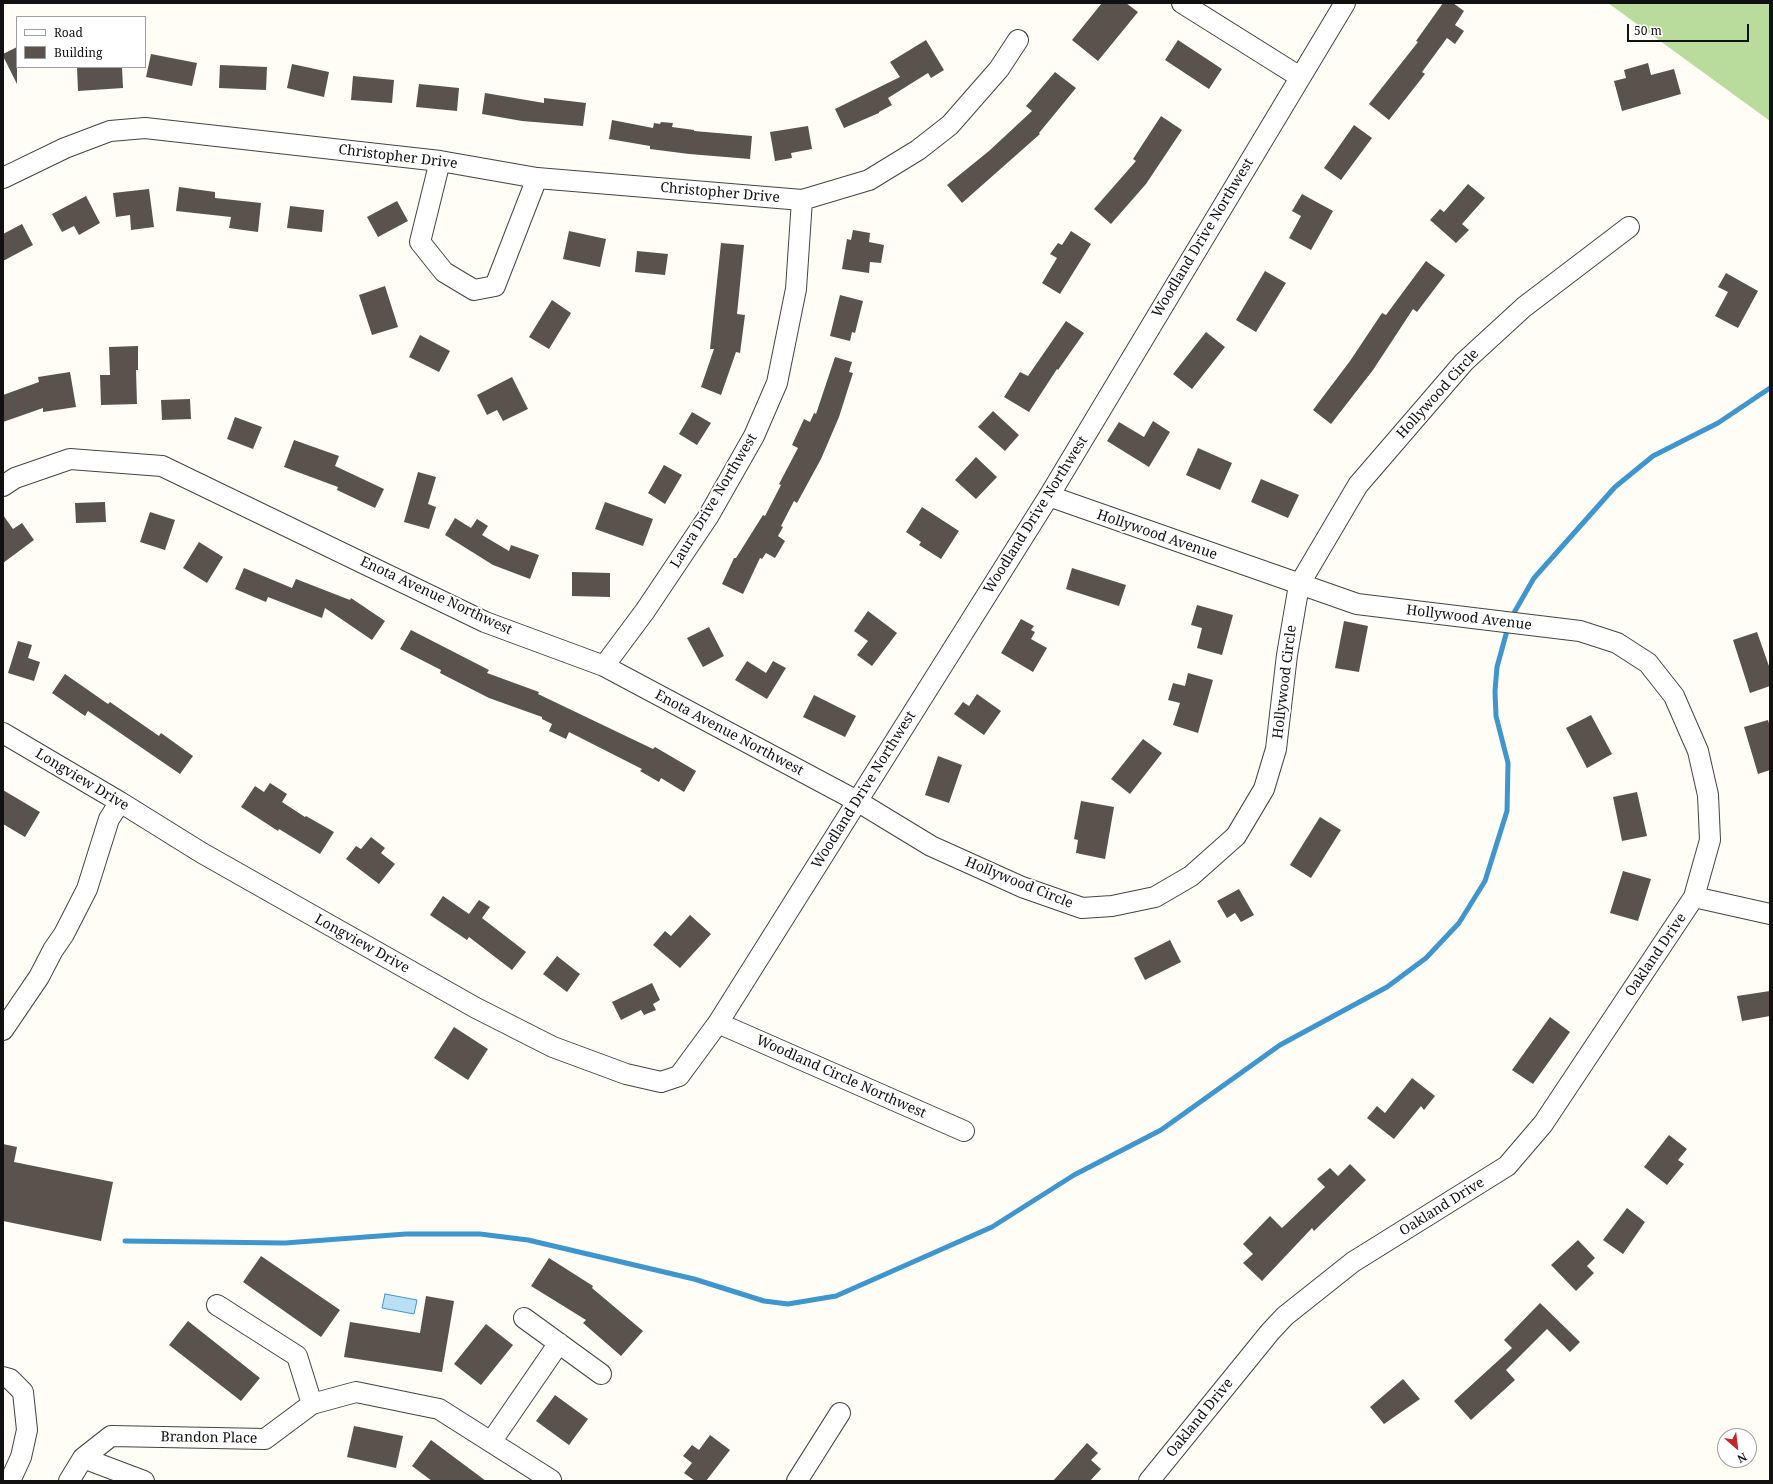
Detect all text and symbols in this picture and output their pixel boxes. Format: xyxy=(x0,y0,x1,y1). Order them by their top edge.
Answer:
legend xyxy=(16,16,146,68)
scale bar xyxy=(1629,16,1751,42)
text: 50 m xyxy=(1634,22,1662,39)
text: Road xyxy=(54,24,83,41)
text: Building xyxy=(54,44,102,61)
street label: Christopher Drive xyxy=(337,141,459,173)
street label: Woodland Drive Northwest xyxy=(1149,155,1257,321)
street label: Christopher Drive xyxy=(660,179,780,207)
street label: Hollywood Circle xyxy=(1393,346,1483,442)
street label: Laura Drive Northwest xyxy=(667,431,761,571)
street label: Woodland Drive Northwest xyxy=(981,433,1091,597)
street label: Hollywood Avenue xyxy=(1095,507,1219,563)
street label: Enota Avenue Northwest xyxy=(357,553,515,639)
street label: Hollywood Avenue xyxy=(1405,602,1533,634)
street label: Hollywood Circle xyxy=(1270,624,1300,740)
street label: Enota Avenue Northwest xyxy=(652,687,806,779)
street label: Woodland Drive Northwest xyxy=(809,708,919,872)
street label: Longview Drive xyxy=(32,746,132,814)
street label: Hollywood Circle xyxy=(963,854,1075,912)
street label: Oakland Drive xyxy=(1622,910,1690,1000)
street label: Longview Drive xyxy=(312,911,412,977)
street label: Woodland Circle Northwest xyxy=(754,1032,928,1122)
street label: Oakland Drive xyxy=(1397,1174,1487,1240)
street label: Oakland Drive xyxy=(1163,1375,1237,1461)
north arrow xyxy=(1717,1428,1757,1468)
street label: Brandon Place xyxy=(160,1429,258,1447)
text: N xyxy=(1735,1449,1750,1467)

